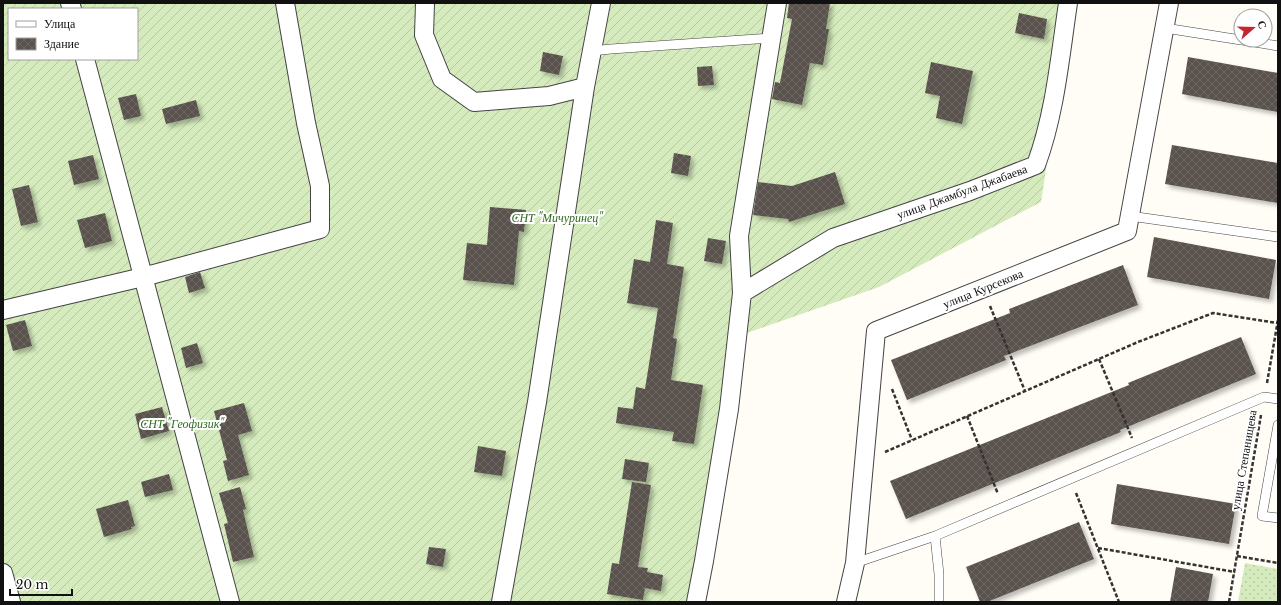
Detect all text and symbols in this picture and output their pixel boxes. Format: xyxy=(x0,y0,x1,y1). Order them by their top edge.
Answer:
legend xyxy=(8,8,138,60)
north arrow xyxy=(1233,8,1273,48)
text: Улица xyxy=(44,16,76,31)
text: С xyxy=(1254,18,1270,31)
text: Здание xyxy=(44,36,79,51)
street label: улица Джамбула Джабаева xyxy=(895,161,1030,222)
park label: СНТ "Мичуринец" xyxy=(511,210,604,225)
street label: улица Курсекова xyxy=(941,265,1026,311)
street label: улица Степанищева xyxy=(1227,408,1260,511)
park label: СНТ "Геофизик" xyxy=(140,416,225,431)
scale bar xyxy=(10,571,72,597)
text: 20 m xyxy=(16,577,48,592)

